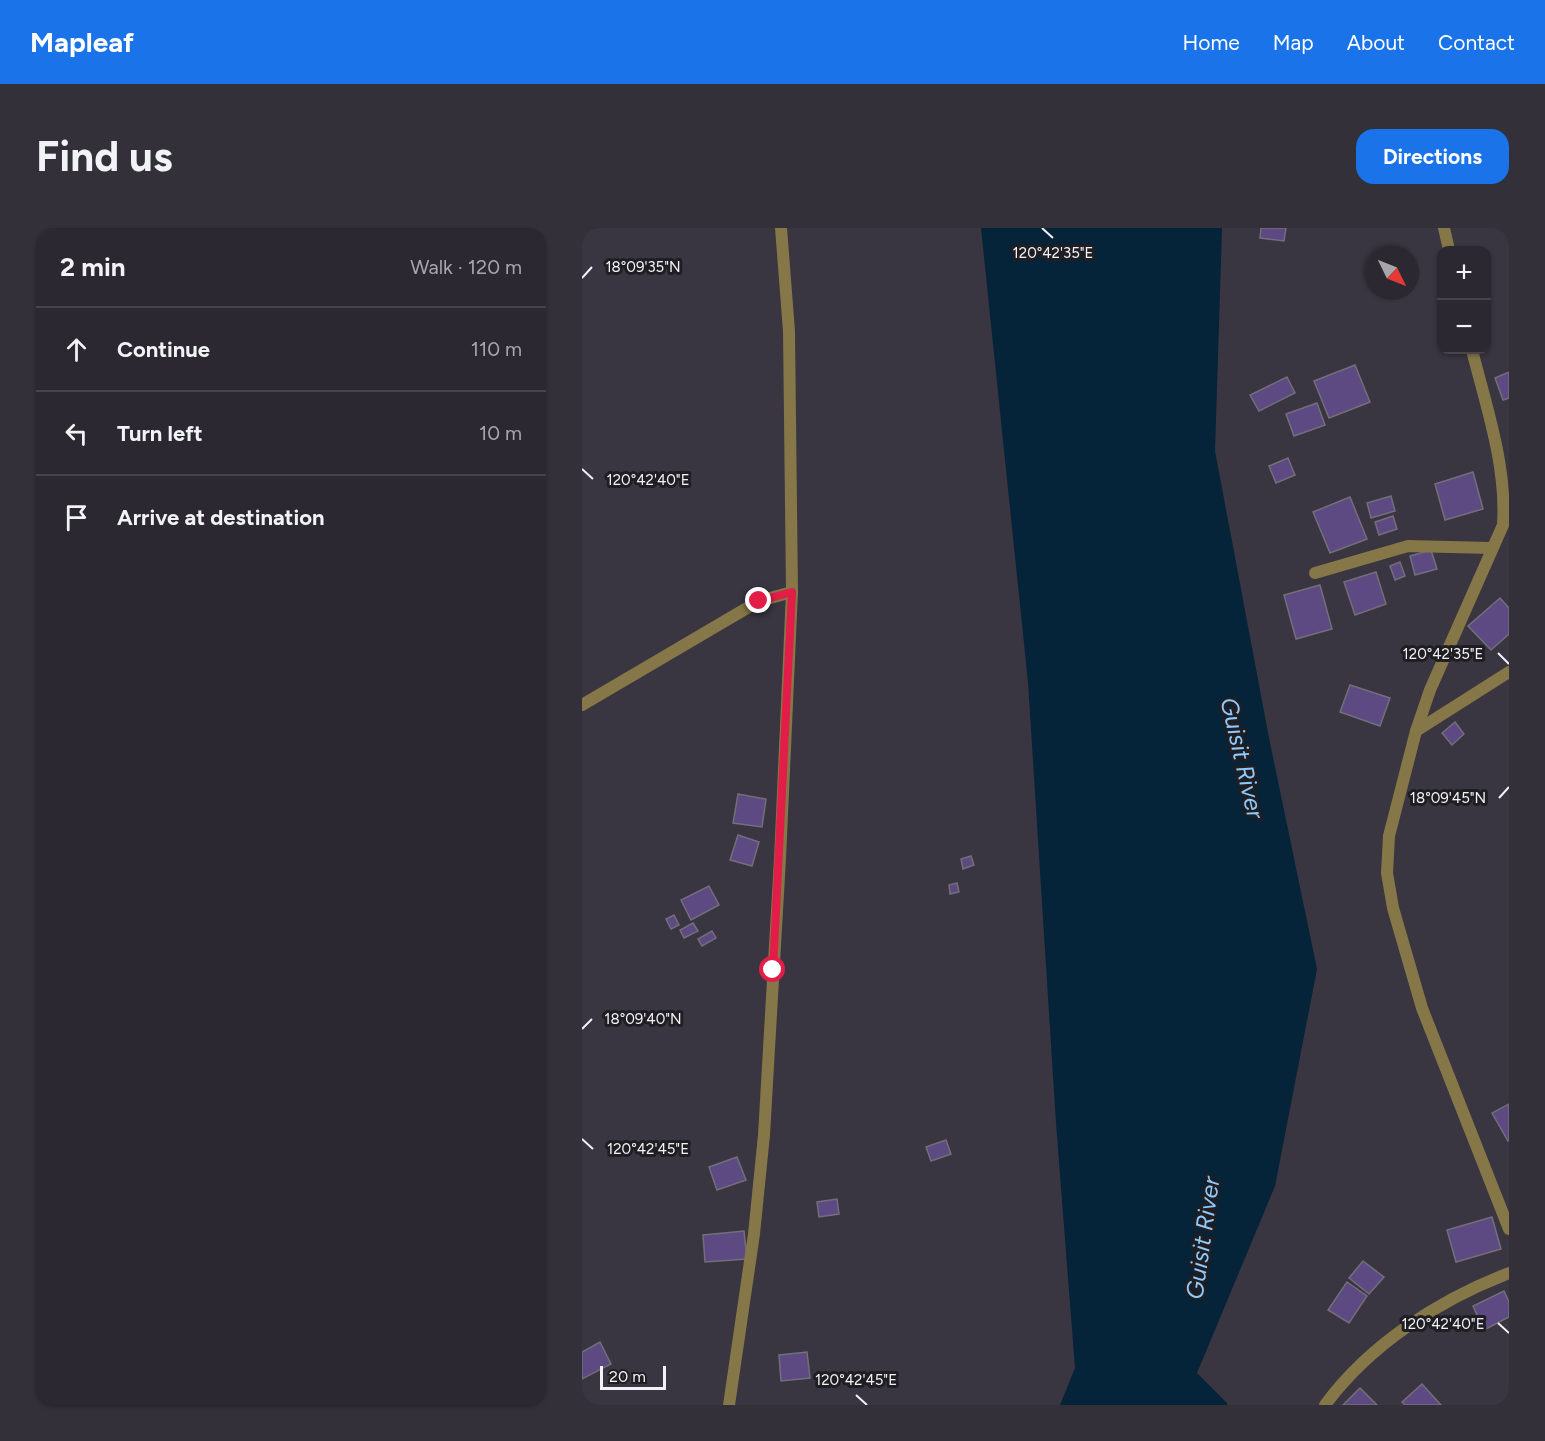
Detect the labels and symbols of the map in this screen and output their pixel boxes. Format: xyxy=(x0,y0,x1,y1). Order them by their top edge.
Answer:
text: 120°42'35"E xyxy=(1013,244,1093,262)
north arrow xyxy=(1365,246,1419,300)
text: 18°09'35"N xyxy=(605,258,681,276)
text: 120°42'40"E xyxy=(606,471,690,489)
route end xyxy=(745,587,771,613)
text: 120°42'35"E xyxy=(1403,645,1483,663)
water label: Guisit River xyxy=(1214,694,1271,822)
text: 18°09'45"N xyxy=(1410,789,1486,807)
route start xyxy=(759,956,785,982)
text: 18°09'40"N xyxy=(604,1010,682,1028)
text: 120°42'45"E xyxy=(607,1140,689,1158)
water label: Guisit River xyxy=(1180,1174,1226,1301)
text: 120°42'40"E xyxy=(1401,1315,1485,1333)
scale bar xyxy=(600,1363,666,1390)
text: 120°42'45"E xyxy=(815,1371,897,1389)

